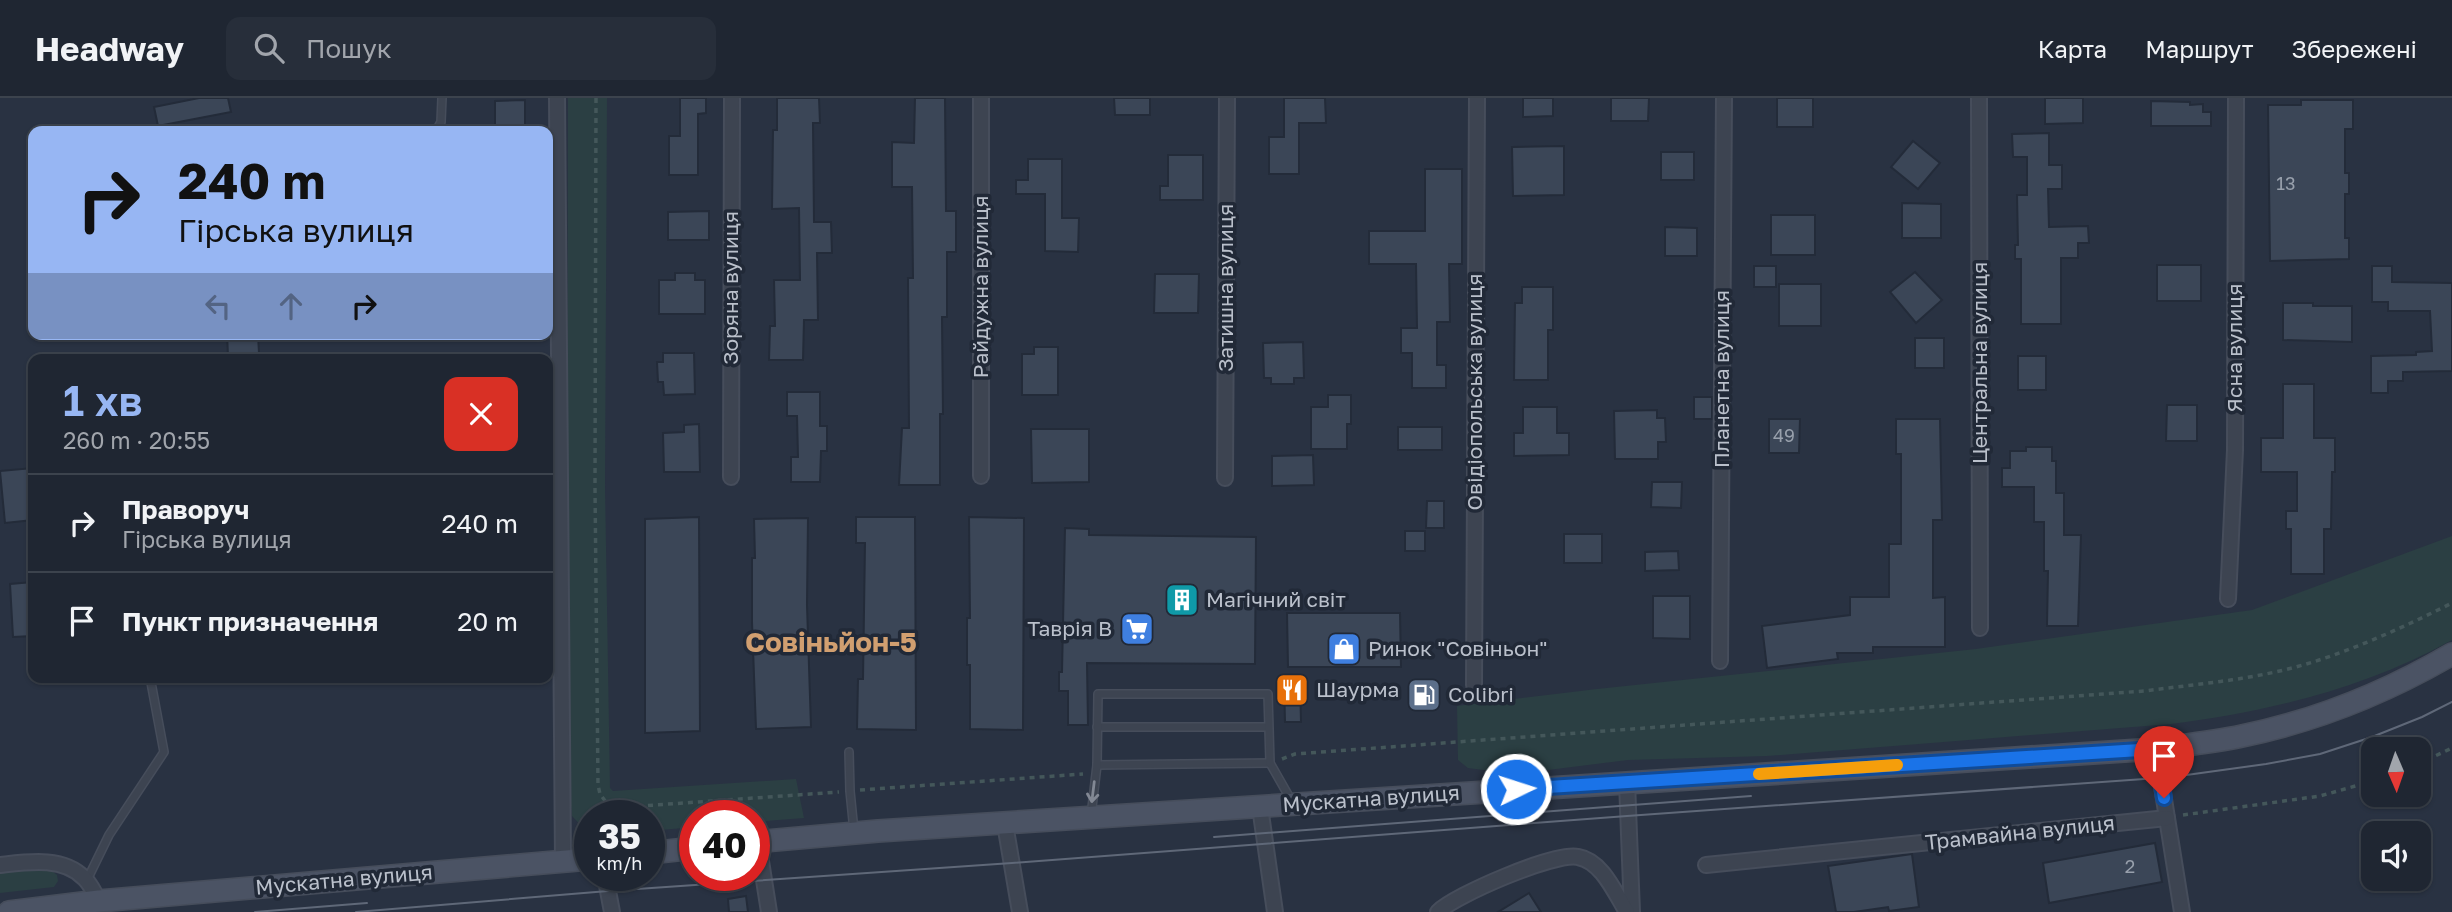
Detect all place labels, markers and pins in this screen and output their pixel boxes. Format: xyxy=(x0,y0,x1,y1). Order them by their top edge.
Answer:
building icon: Магічний світ xyxy=(1163,581,1201,619)
place label: Магічний світ xyxy=(1206,586,1346,612)
supermarket icon: Таврія В xyxy=(1118,610,1156,648)
place label: Таврія В xyxy=(1027,615,1112,641)
shop icon: Ринок "Совіньон" xyxy=(1325,630,1363,668)
place label: Ринок "Совіньон" xyxy=(1368,635,1548,661)
restaurant icon: Шаурма xyxy=(1273,671,1311,709)
place label: Шаурма xyxy=(1316,676,1399,702)
fuel station icon: Colibri xyxy=(1405,676,1443,714)
place label: Colibri xyxy=(1448,681,1514,707)
pin xyxy=(2134,726,2194,798)

